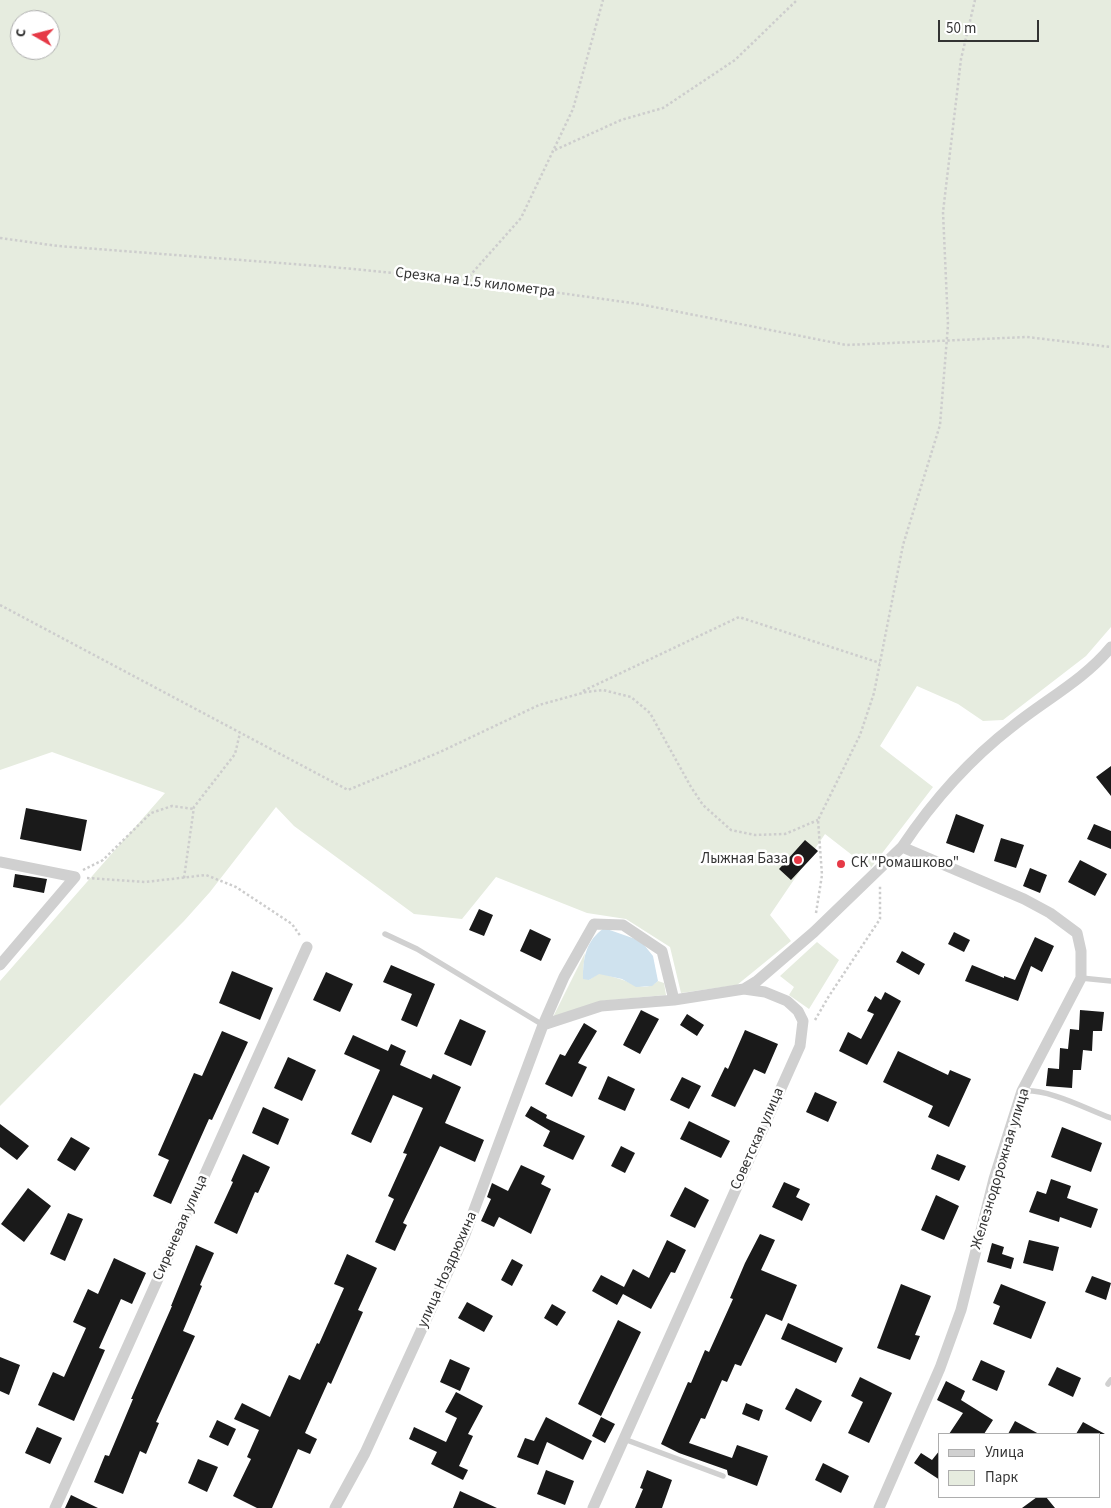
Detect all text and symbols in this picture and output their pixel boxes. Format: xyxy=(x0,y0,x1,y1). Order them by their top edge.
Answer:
north arrow xyxy=(10,10,60,60)
scale bar xyxy=(941,10,1042,42)
text: 50 m xyxy=(946,18,976,39)
text: С xyxy=(11,28,32,38)
street label: Срезка на 1.5 километра xyxy=(394,264,556,302)
place label: Лыжная База xyxy=(701,851,788,869)
marker: Лыжная База xyxy=(792,854,804,866)
place label: СК "Ромашково" xyxy=(851,855,959,873)
marker: СК "Ромашково" xyxy=(835,858,847,870)
street label: Советская улица xyxy=(727,1085,789,1193)
street label: Железнодорожная улица xyxy=(968,1086,1034,1252)
street label: Сиреневая улица xyxy=(150,1172,212,1284)
street label: улица Ноздрюхина xyxy=(414,1209,482,1331)
legend xyxy=(938,1433,1101,1498)
text: Улица xyxy=(985,1442,1024,1463)
text: Парк xyxy=(985,1467,1018,1488)

